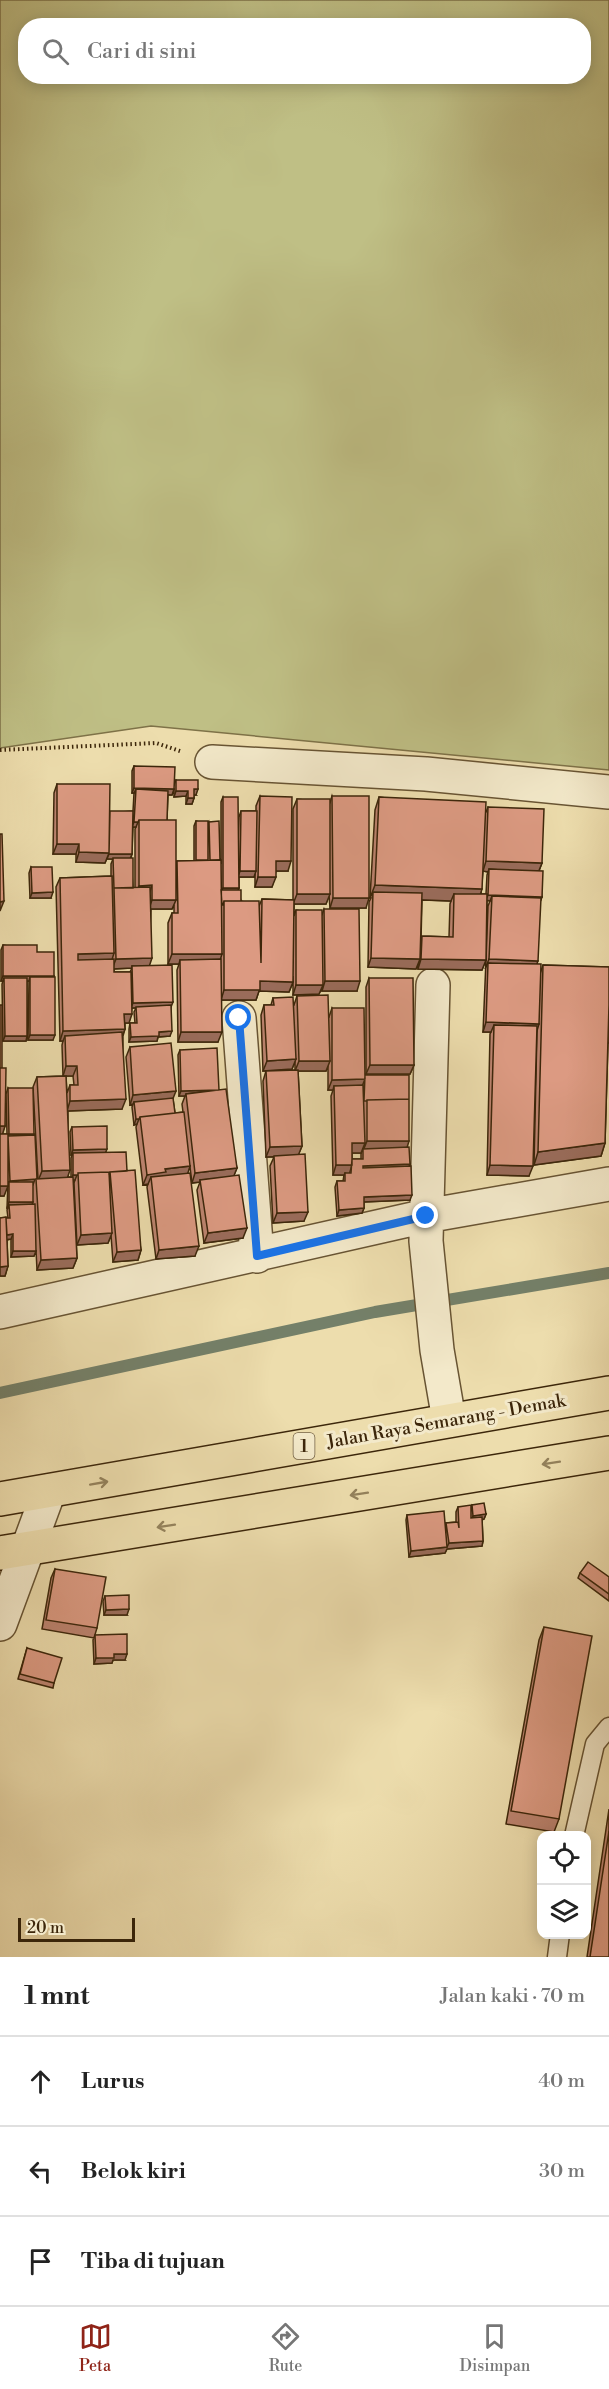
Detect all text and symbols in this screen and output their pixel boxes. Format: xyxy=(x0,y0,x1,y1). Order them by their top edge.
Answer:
search box xyxy=(18,18,591,84)
icon: search xyxy=(39,35,72,68)
text: Cari di sini xyxy=(87,38,197,65)
route start xyxy=(225,1004,251,1030)
route end xyxy=(412,1202,438,1228)
street label: Jalan Raya Semarang - Demak xyxy=(324,1389,569,1454)
road number: 1 xyxy=(294,1433,314,1459)
one-way arrow xyxy=(542,1457,562,1468)
one-way arrow xyxy=(89,1477,108,1488)
one-way arrow xyxy=(349,1489,369,1500)
one-way arrow xyxy=(157,1520,177,1531)
map controls xyxy=(537,1831,591,1939)
button: locate xyxy=(537,1831,591,1885)
button: layers xyxy=(537,1885,591,1939)
scale bar xyxy=(18,1915,135,1942)
text: 20 m xyxy=(27,1918,64,1938)
text: 1 mnt xyxy=(24,1980,89,2012)
text: Jalan kaki · 70 m xyxy=(440,1984,585,2009)
icon: ahead xyxy=(24,2065,57,2098)
text: Lurus xyxy=(81,2068,144,2095)
text: 40 m xyxy=(538,2069,585,2094)
icon: left xyxy=(24,2155,57,2188)
text: Belok kiri xyxy=(81,2158,186,2185)
text: 30 m xyxy=(539,2159,585,2184)
icon: arrive xyxy=(24,2245,57,2278)
text: Tiba di tujuan xyxy=(81,2248,225,2275)
tab: Peta xyxy=(79,2320,112,2376)
tab: Rute xyxy=(269,2320,302,2376)
tab: Disimpan xyxy=(460,2320,530,2376)

